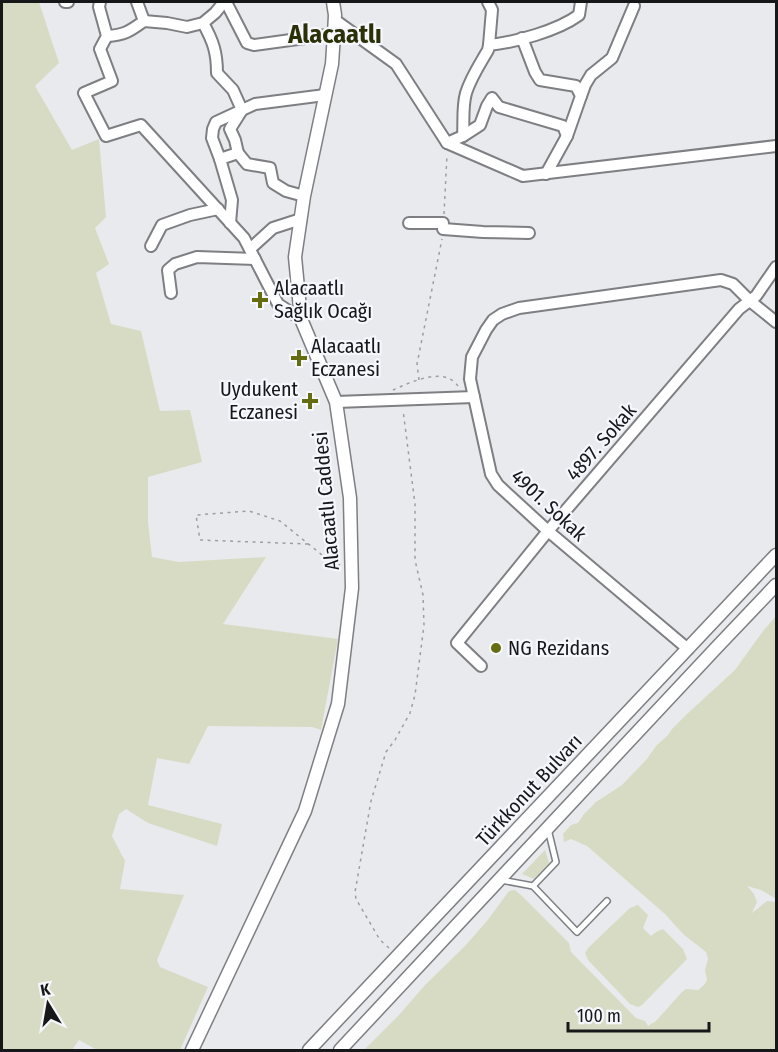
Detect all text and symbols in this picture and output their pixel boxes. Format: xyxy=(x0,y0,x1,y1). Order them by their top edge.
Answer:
district label: Alacaatlı xyxy=(287,19,382,50)
place label: Alacaatlı Sağlık Ocağı xyxy=(274,276,372,323)
marker: Alacaatlı Sağlık Ocağı xyxy=(251,291,269,309)
place label: Alacaatlı Eczanesi xyxy=(311,334,381,381)
marker: Alacaatlı Eczanesi xyxy=(292,351,306,365)
place label: Uydukent Eczanesi xyxy=(220,377,298,424)
marker: Uydukent Eczanesi xyxy=(303,394,317,408)
street label: 4897. Sokak xyxy=(561,398,641,486)
street label: Alacaatlı Caddesi xyxy=(308,431,344,571)
street label: 4901. Sokak xyxy=(506,464,592,546)
place label: NG Rezidans xyxy=(508,636,609,660)
marker: NG Rezidans xyxy=(489,641,503,655)
street label: Türkkonut Bulvarı xyxy=(471,729,587,851)
north arrow xyxy=(18,974,78,1034)
text: K xyxy=(39,979,52,1000)
scale bar xyxy=(568,995,709,1033)
text: 100 m xyxy=(577,1005,621,1027)

